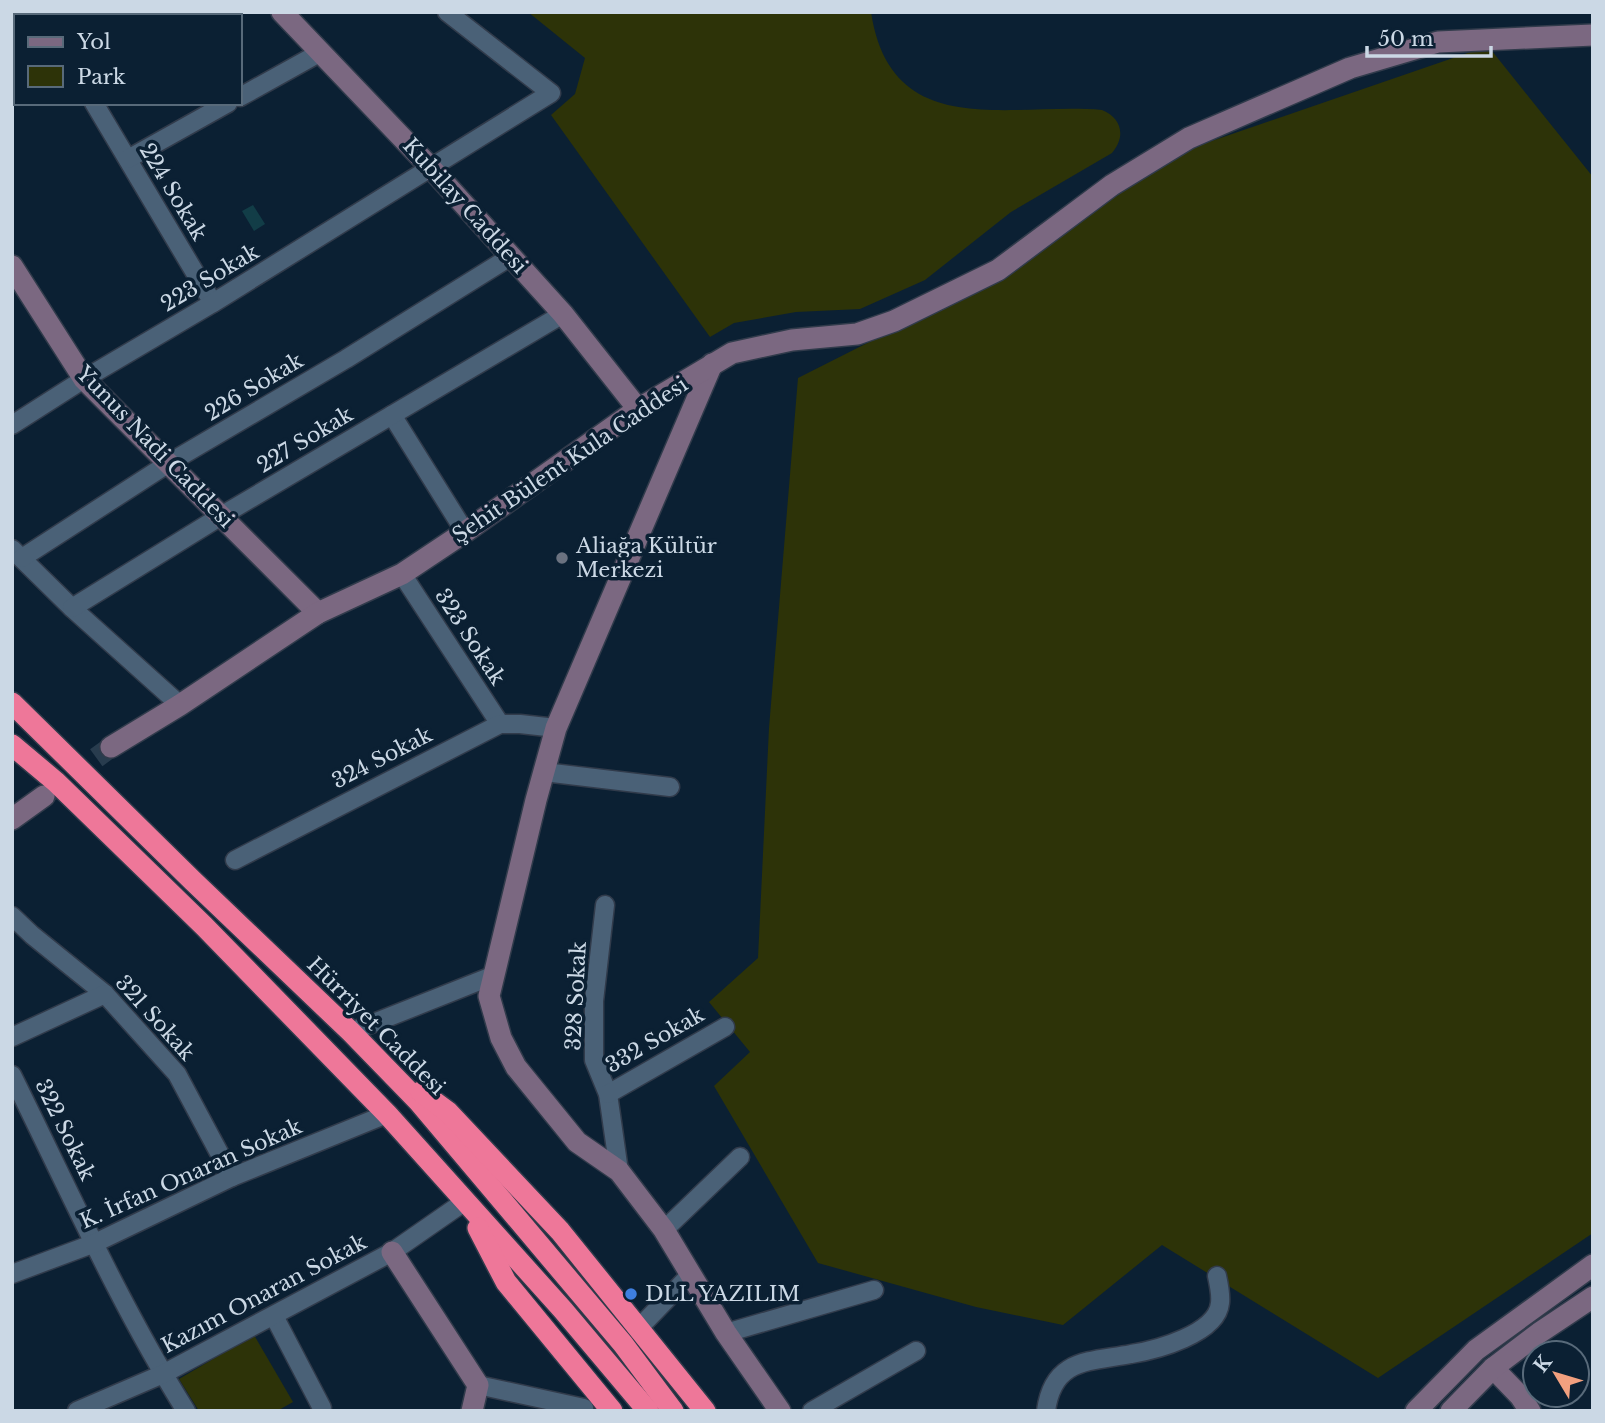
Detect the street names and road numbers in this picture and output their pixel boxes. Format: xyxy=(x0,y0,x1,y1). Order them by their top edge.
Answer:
street label: Kubilay Caddesi xyxy=(397,133,533,279)
street label: 224 Sokak xyxy=(134,139,212,245)
street label: 223 Sokak xyxy=(156,239,264,317)
street label: 226 Sokak xyxy=(200,347,308,427)
street label: Yunus Nadi Caddesi xyxy=(70,360,239,533)
street label: Şehit Bülent Kula Caddesi xyxy=(447,371,693,549)
street label: 227 Sokak xyxy=(252,401,358,479)
street label: 323 Sokak xyxy=(429,584,511,690)
street label: 324 Sokak xyxy=(328,722,437,794)
street label: 328 Sokak xyxy=(560,941,592,1051)
street label: Hürriyet Caddesi xyxy=(302,952,450,1100)
street label: 321 Sokak xyxy=(110,970,200,1066)
street label: 332 Sokak xyxy=(601,1001,709,1079)
street label: 322 Sokak xyxy=(29,1075,101,1185)
street label: K. İrfan Onaran Sokak xyxy=(76,1113,306,1235)
street label: Kazım Onaran Sokak xyxy=(157,1229,371,1359)

